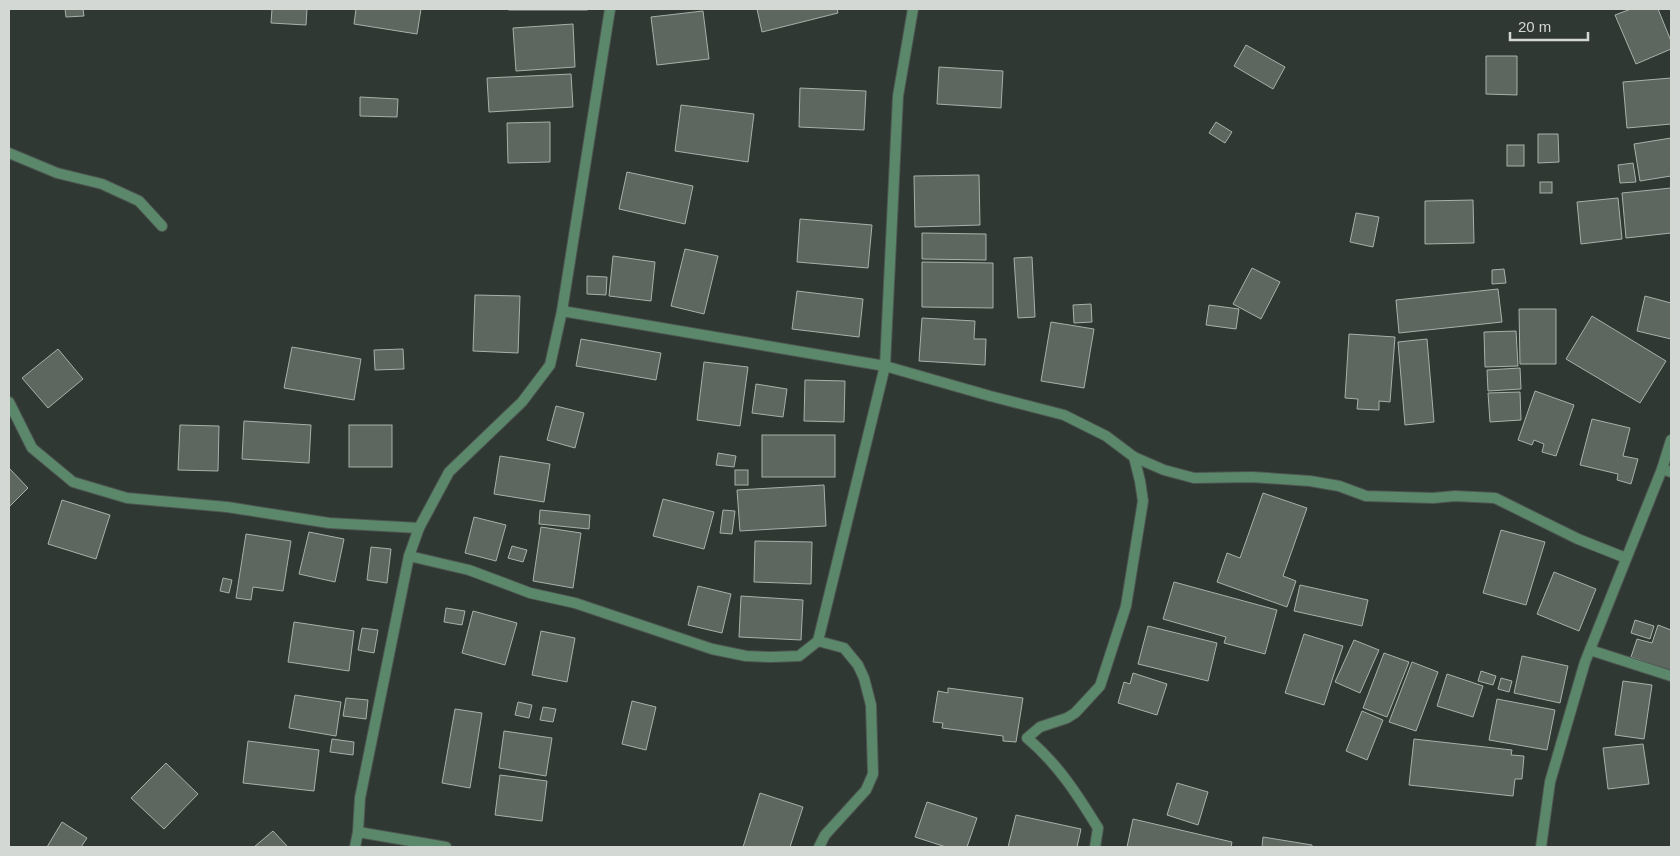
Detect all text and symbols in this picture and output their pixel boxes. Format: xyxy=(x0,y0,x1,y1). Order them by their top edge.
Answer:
scale bar xyxy=(1510,10,1588,42)
text: 20 m xyxy=(1518,18,1551,35)

